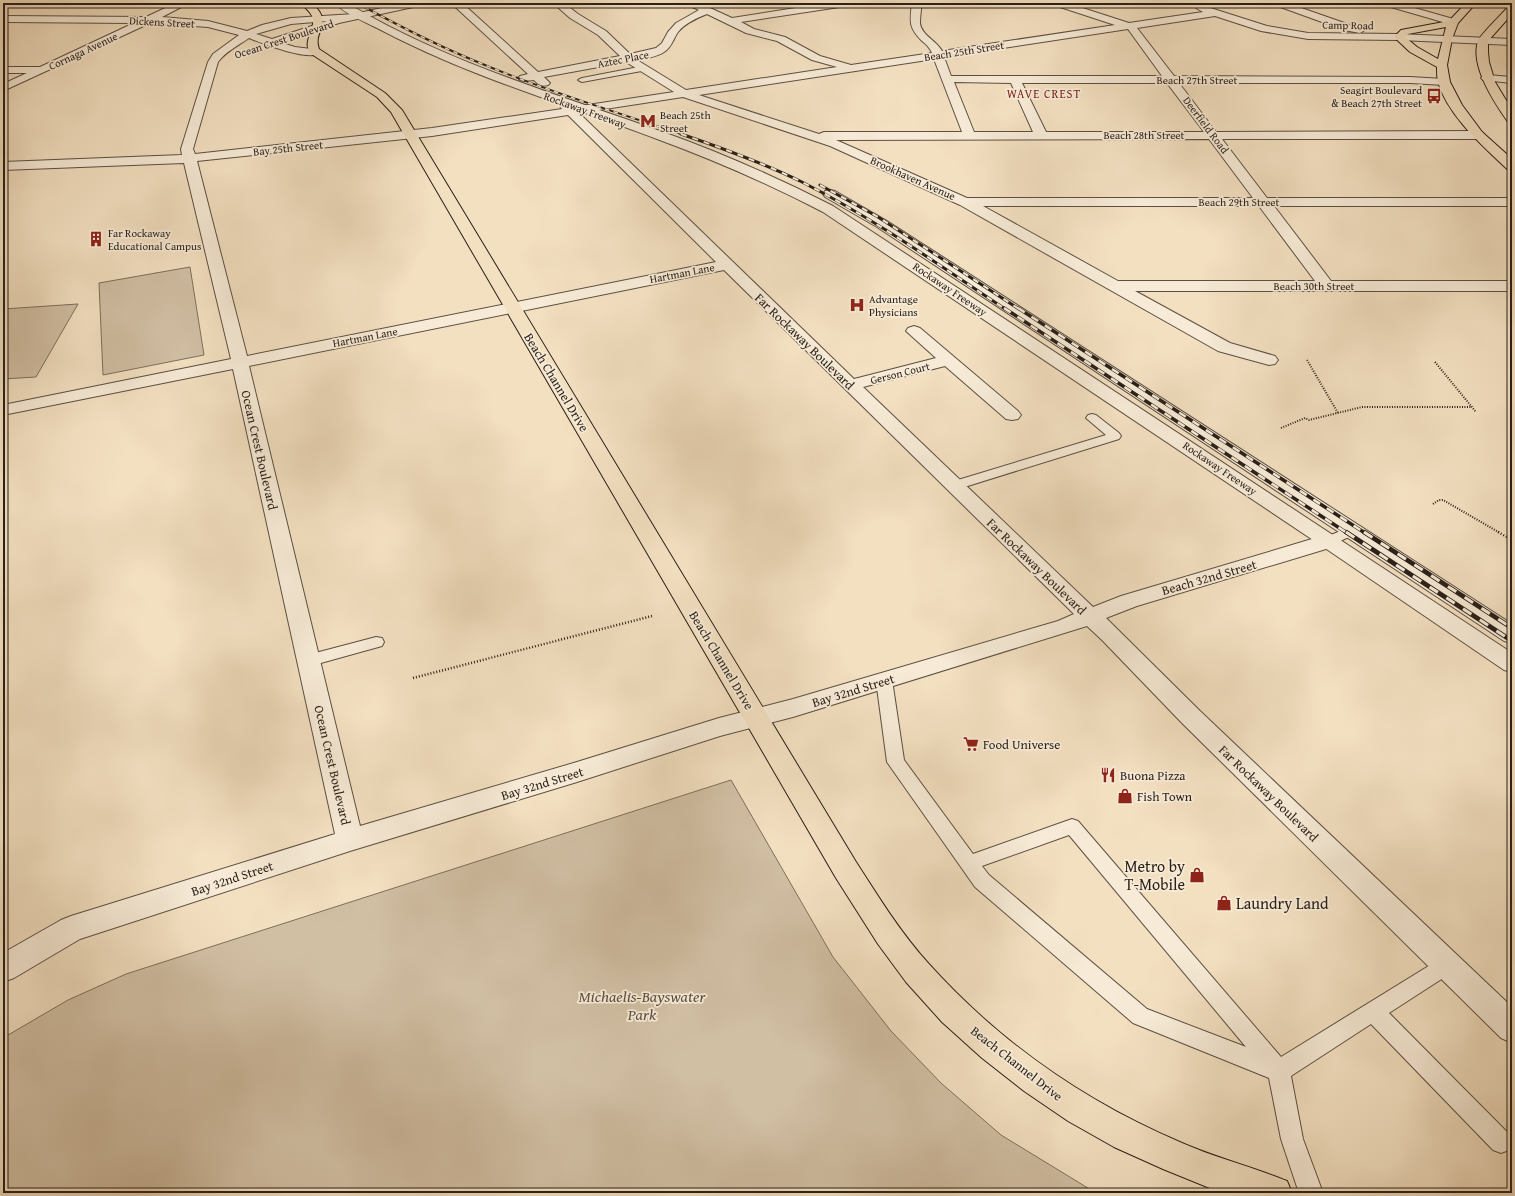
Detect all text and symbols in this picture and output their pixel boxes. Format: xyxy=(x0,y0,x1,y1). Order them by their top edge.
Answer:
street label: Dickens Street xyxy=(129,12,195,32)
street label: Ocean Crest Boulevard xyxy=(232,15,336,63)
street label: Camp Road xyxy=(1322,17,1374,33)
street label: Cornaga Avenue xyxy=(46,28,120,74)
street label: Beach 25th Street xyxy=(923,37,1005,65)
street label: Aztec Place xyxy=(596,46,650,72)
street label: Beach 27th Street xyxy=(1157,72,1238,88)
place label: Seagirt Boulevard & Beach 27th Street xyxy=(1331,82,1422,111)
district label: WAVE CREST xyxy=(1007,85,1081,102)
bus stop icon: Seagirt Boulevard & Beach 27th Street xyxy=(1425,87,1443,105)
street label: Rockaway Freeway xyxy=(542,88,629,132)
street label: Deerfield Road xyxy=(1179,93,1233,157)
place label: Beach 25th Street xyxy=(660,107,711,136)
metro station icon: Beach 25th Street xyxy=(639,112,657,130)
street label: Beach 28th Street xyxy=(1104,127,1185,143)
street label: Bay 25th Street xyxy=(252,136,324,160)
street label: Brookhaven Avenue xyxy=(868,152,958,204)
street label: Beach 29th Street xyxy=(1199,194,1280,210)
place label: Far Rockaway Educational Campus xyxy=(108,225,201,254)
building icon: Far Rockaway Educational Campus xyxy=(87,230,105,248)
street label: Rockaway Freeway xyxy=(910,258,991,320)
street label: Hartman Lane xyxy=(648,259,716,287)
street label: Beach 30th Street xyxy=(1274,278,1355,294)
street label: Far Rockaway Boulevard xyxy=(750,289,859,394)
place label: Advantage Physicians xyxy=(869,291,918,320)
hospital icon: Advantage Physicians xyxy=(848,296,866,314)
street label: Hartman Lane xyxy=(331,323,399,351)
street label: Beach Channel Drive xyxy=(520,329,594,435)
street label: Gerson Court xyxy=(869,358,932,388)
street label: Ocean Crest Boulevard xyxy=(236,388,283,512)
street label: Rockaway Freeway xyxy=(1180,437,1261,499)
street label: Far Rockaway Boulevard xyxy=(982,514,1091,619)
street label: Beach 32nd Street xyxy=(1159,555,1259,600)
street label: Beach Channel Drive xyxy=(685,607,759,713)
street label: Bay 32nd Street xyxy=(810,669,897,712)
street label: Ocean Crest Boulevard xyxy=(309,703,356,827)
supermarket icon: Food Universe xyxy=(962,735,980,753)
place label: Food Universe xyxy=(983,735,1060,754)
street label: Far Rockaway Boulevard xyxy=(1214,741,1323,846)
street label: Bay 32nd Street xyxy=(499,762,586,805)
restaurant icon: Buona Pizza xyxy=(1099,766,1117,784)
place label: Buona Pizza xyxy=(1120,766,1186,785)
shop icon: Fish Town xyxy=(1116,787,1134,805)
place label: Fish Town xyxy=(1137,787,1193,806)
place label: Metro by T-Mobile xyxy=(1124,854,1185,896)
street label: Bay 32nd Street xyxy=(189,856,276,901)
shop icon: Metro by T-Mobile xyxy=(1188,866,1206,884)
place label: Laundry Land xyxy=(1236,891,1329,915)
shop icon: Laundry Land xyxy=(1215,894,1233,912)
park label: Michaelis-Bayswater Park xyxy=(579,984,707,1026)
street label: Beach Channel Drive xyxy=(967,1021,1067,1105)

